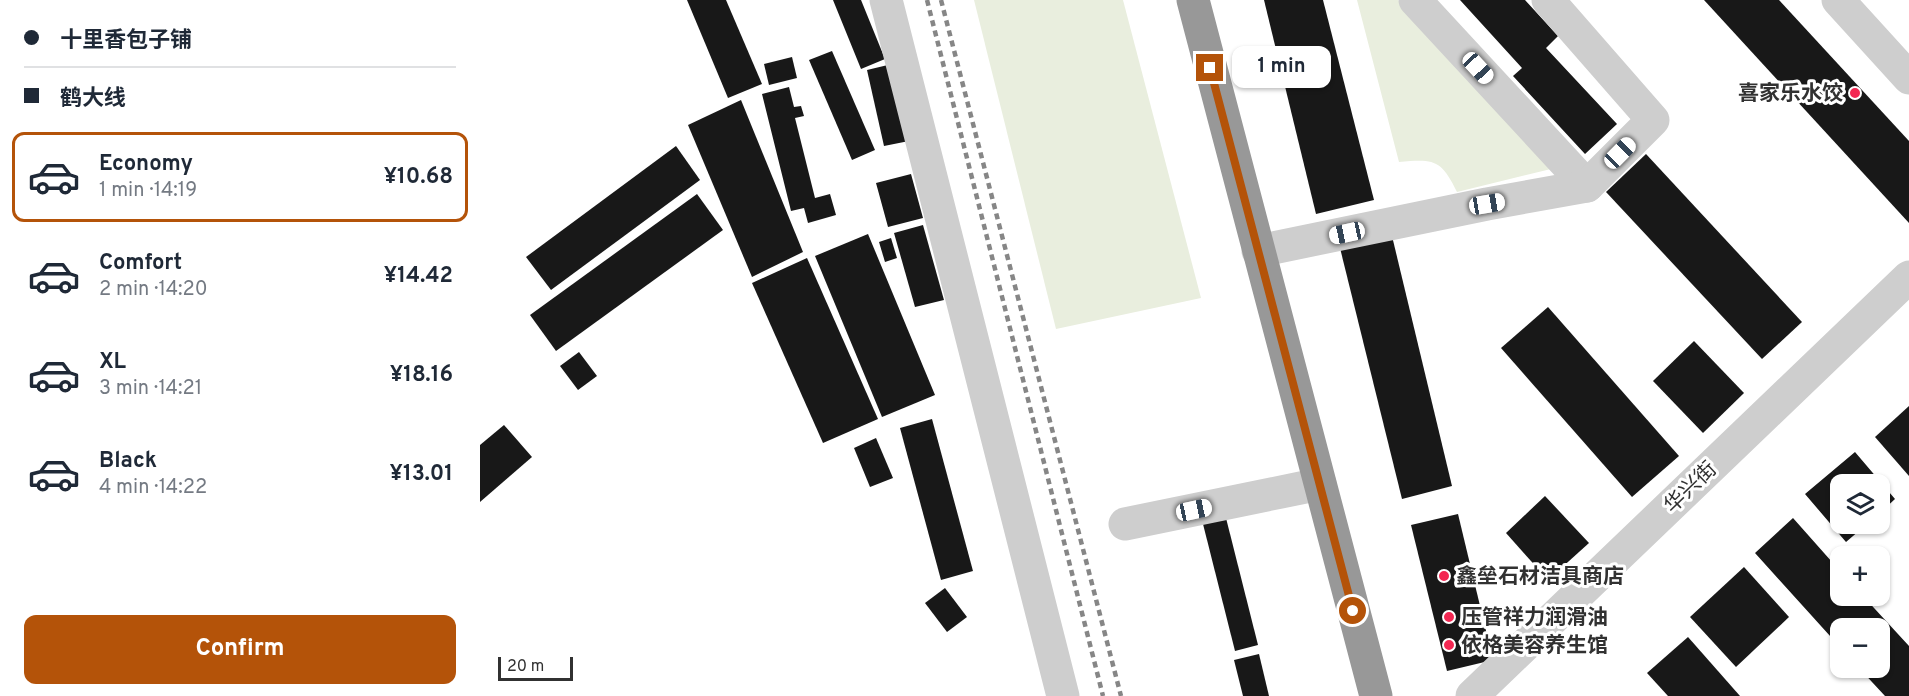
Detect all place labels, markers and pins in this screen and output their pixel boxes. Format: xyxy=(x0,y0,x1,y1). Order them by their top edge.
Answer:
place label: 喜家乐水饺 xyxy=(1738,81,1843,108)
marker: 喜家乐水饺 xyxy=(1848,86,1862,100)
place label: 鑫垒石材洁具商店 xyxy=(1456,564,1624,591)
marker: 鑫垒石材洁具商店 xyxy=(1437,569,1451,583)
place label: 压管祥力润滑油 xyxy=(1461,605,1608,632)
marker: 压管祥力润滑油 xyxy=(1442,610,1456,624)
place label: 依格美容养生馆 xyxy=(1461,633,1608,660)
marker: 依格美容养生馆 xyxy=(1442,638,1456,652)

